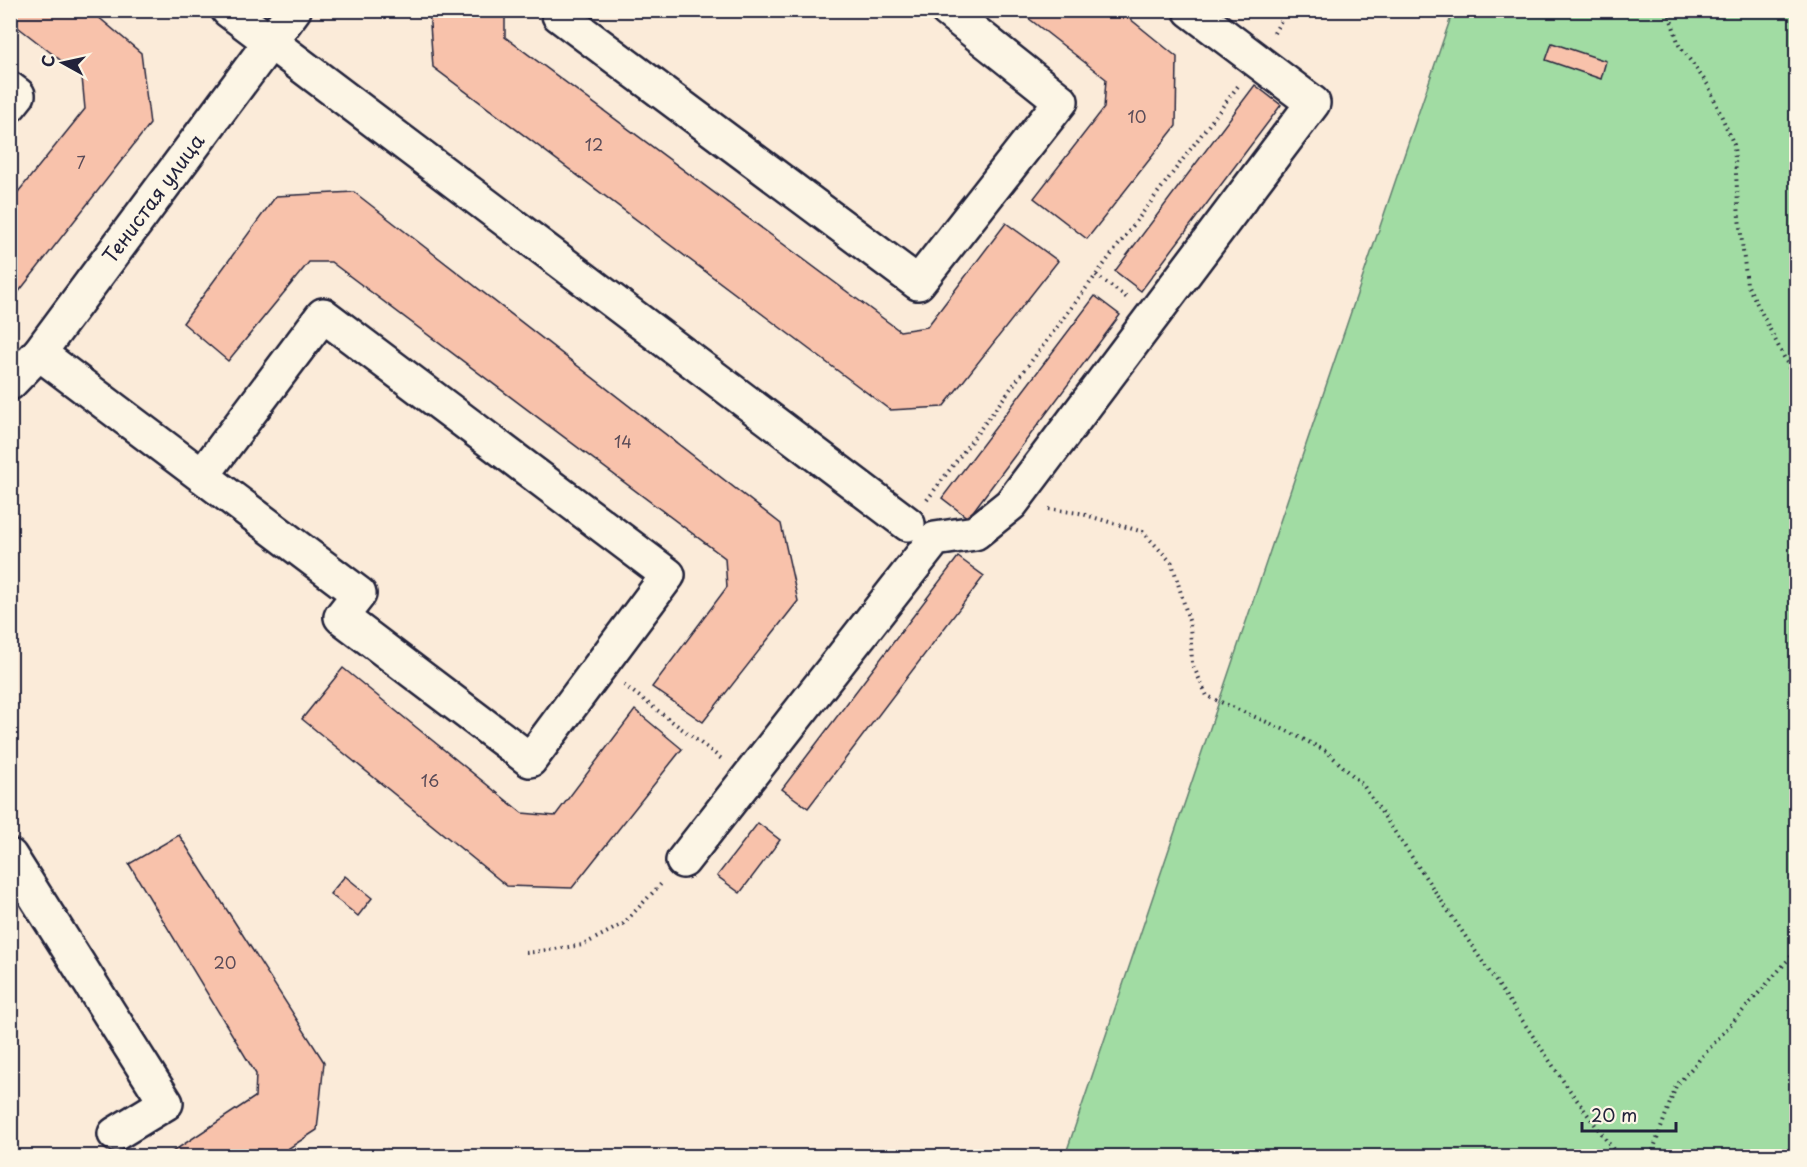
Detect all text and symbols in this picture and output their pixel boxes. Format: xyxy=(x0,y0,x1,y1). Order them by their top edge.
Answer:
north arrow xyxy=(33,33,93,93)
text: С xyxy=(34,53,60,68)
house number: 10 xyxy=(1128,104,1146,128)
street label: Тенистая улица xyxy=(95,127,211,269)
house number: 12 xyxy=(585,132,603,156)
house number: 7 xyxy=(76,150,86,174)
house number: 14 xyxy=(614,429,632,453)
house number: 16 xyxy=(421,768,439,792)
house number: 20 xyxy=(214,950,236,974)
scale bar xyxy=(1582,1095,1676,1133)
text: 20 m xyxy=(1591,1101,1637,1128)

